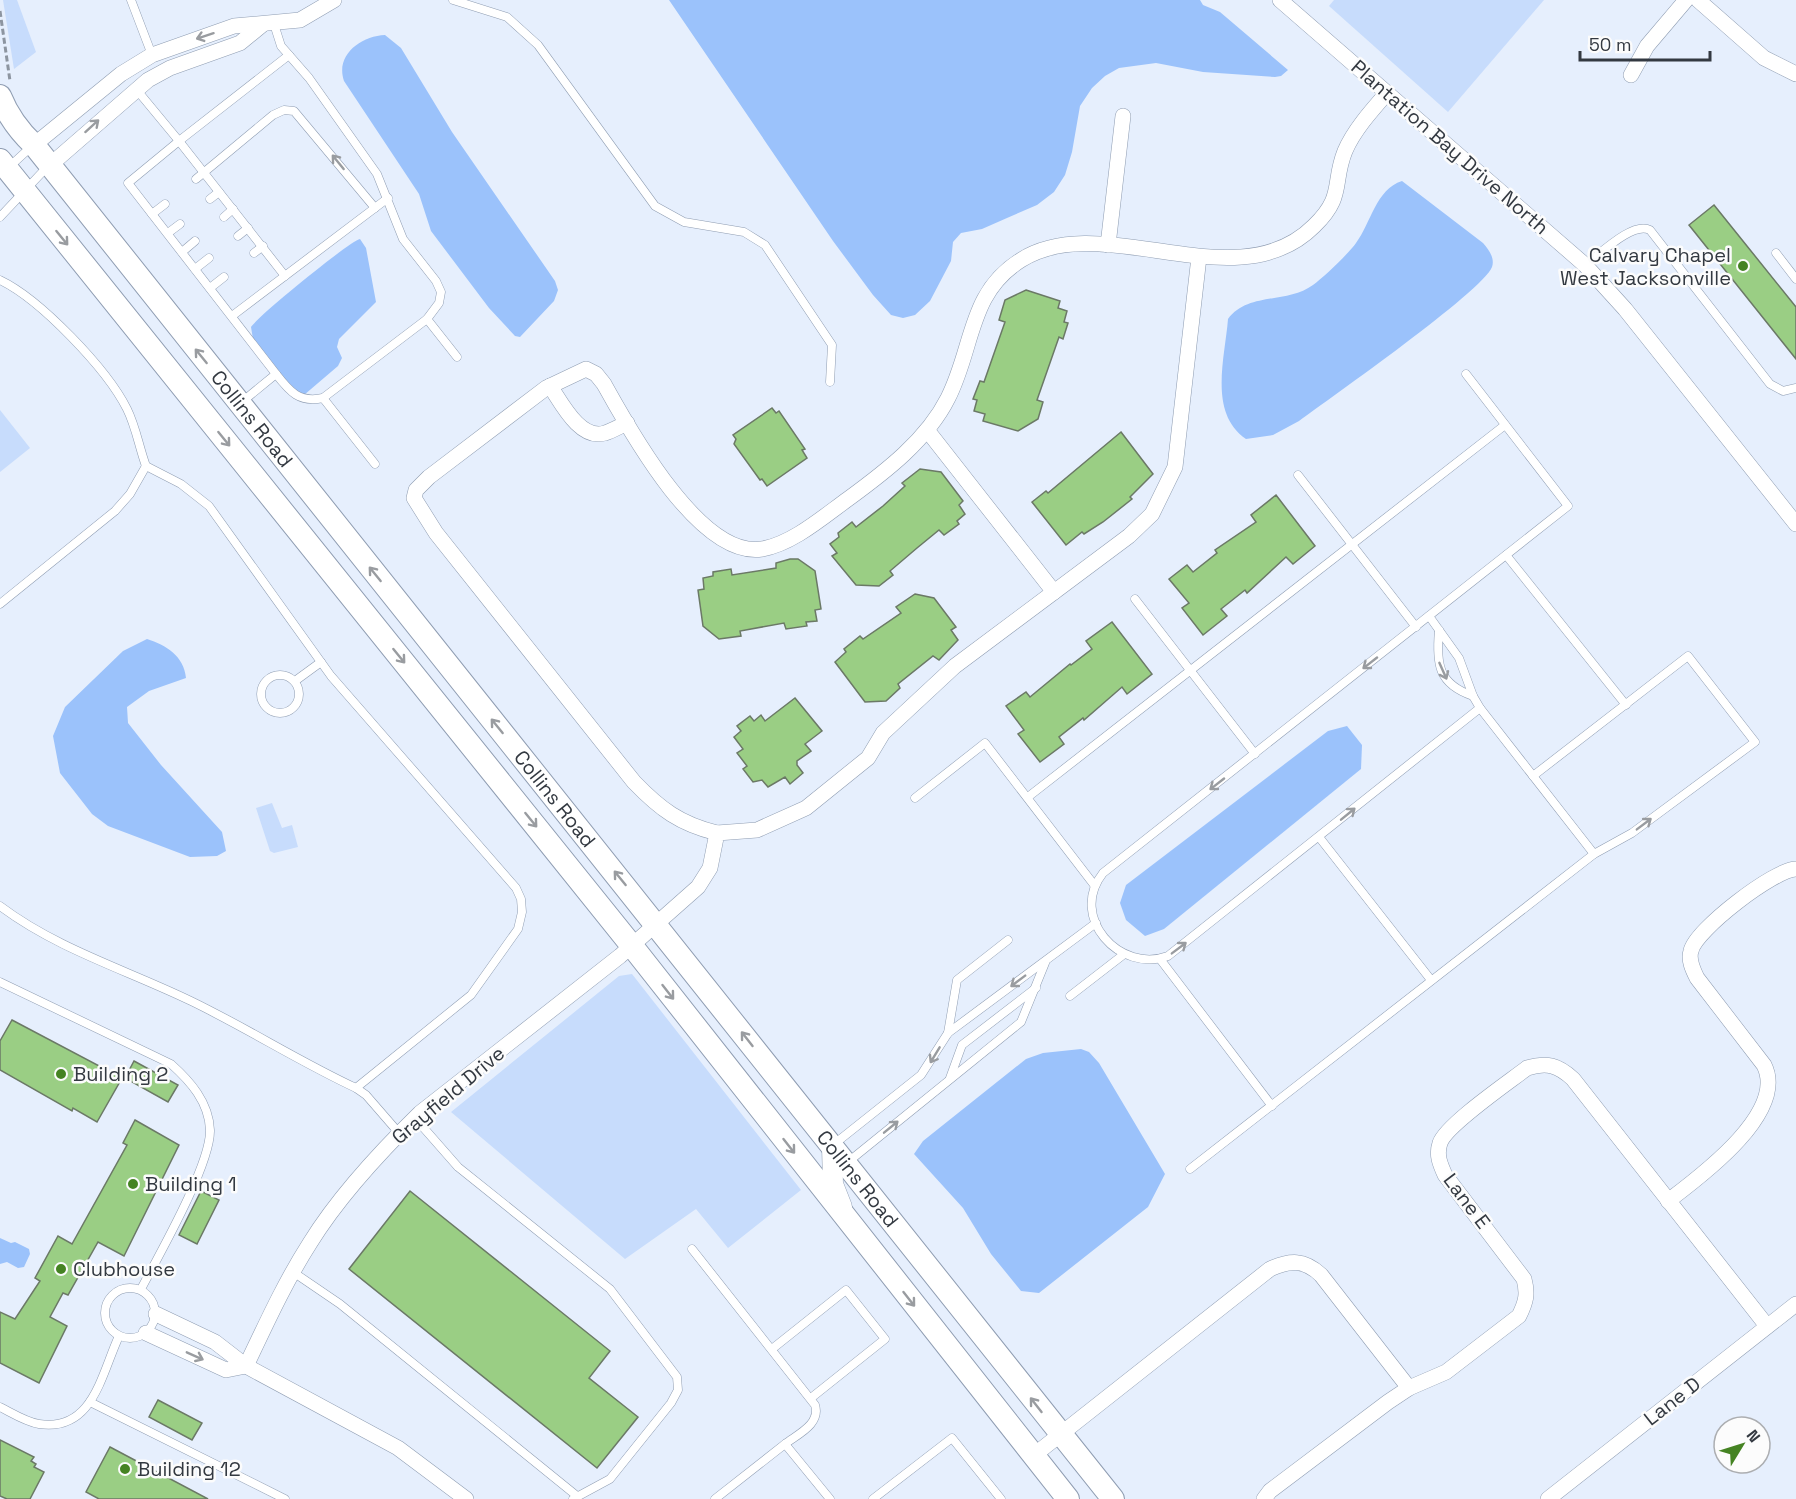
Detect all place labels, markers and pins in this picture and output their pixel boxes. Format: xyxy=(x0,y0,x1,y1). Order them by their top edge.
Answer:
place label: Calvary Chapel West Jacksonville xyxy=(1560,242,1731,291)
marker: Calvary Chapel West Jacksonville xyxy=(1736,259,1750,273)
place label: Building 2 xyxy=(73,1061,168,1087)
marker: Building 2 xyxy=(54,1067,68,1081)
place label: Building 1 xyxy=(145,1171,237,1197)
marker: Building 1 xyxy=(126,1177,140,1191)
place label: Clubhouse xyxy=(73,1256,175,1282)
marker: Clubhouse xyxy=(54,1262,68,1276)
place label: Building 12 xyxy=(137,1456,241,1482)
marker: Building 12 xyxy=(118,1462,132,1476)

